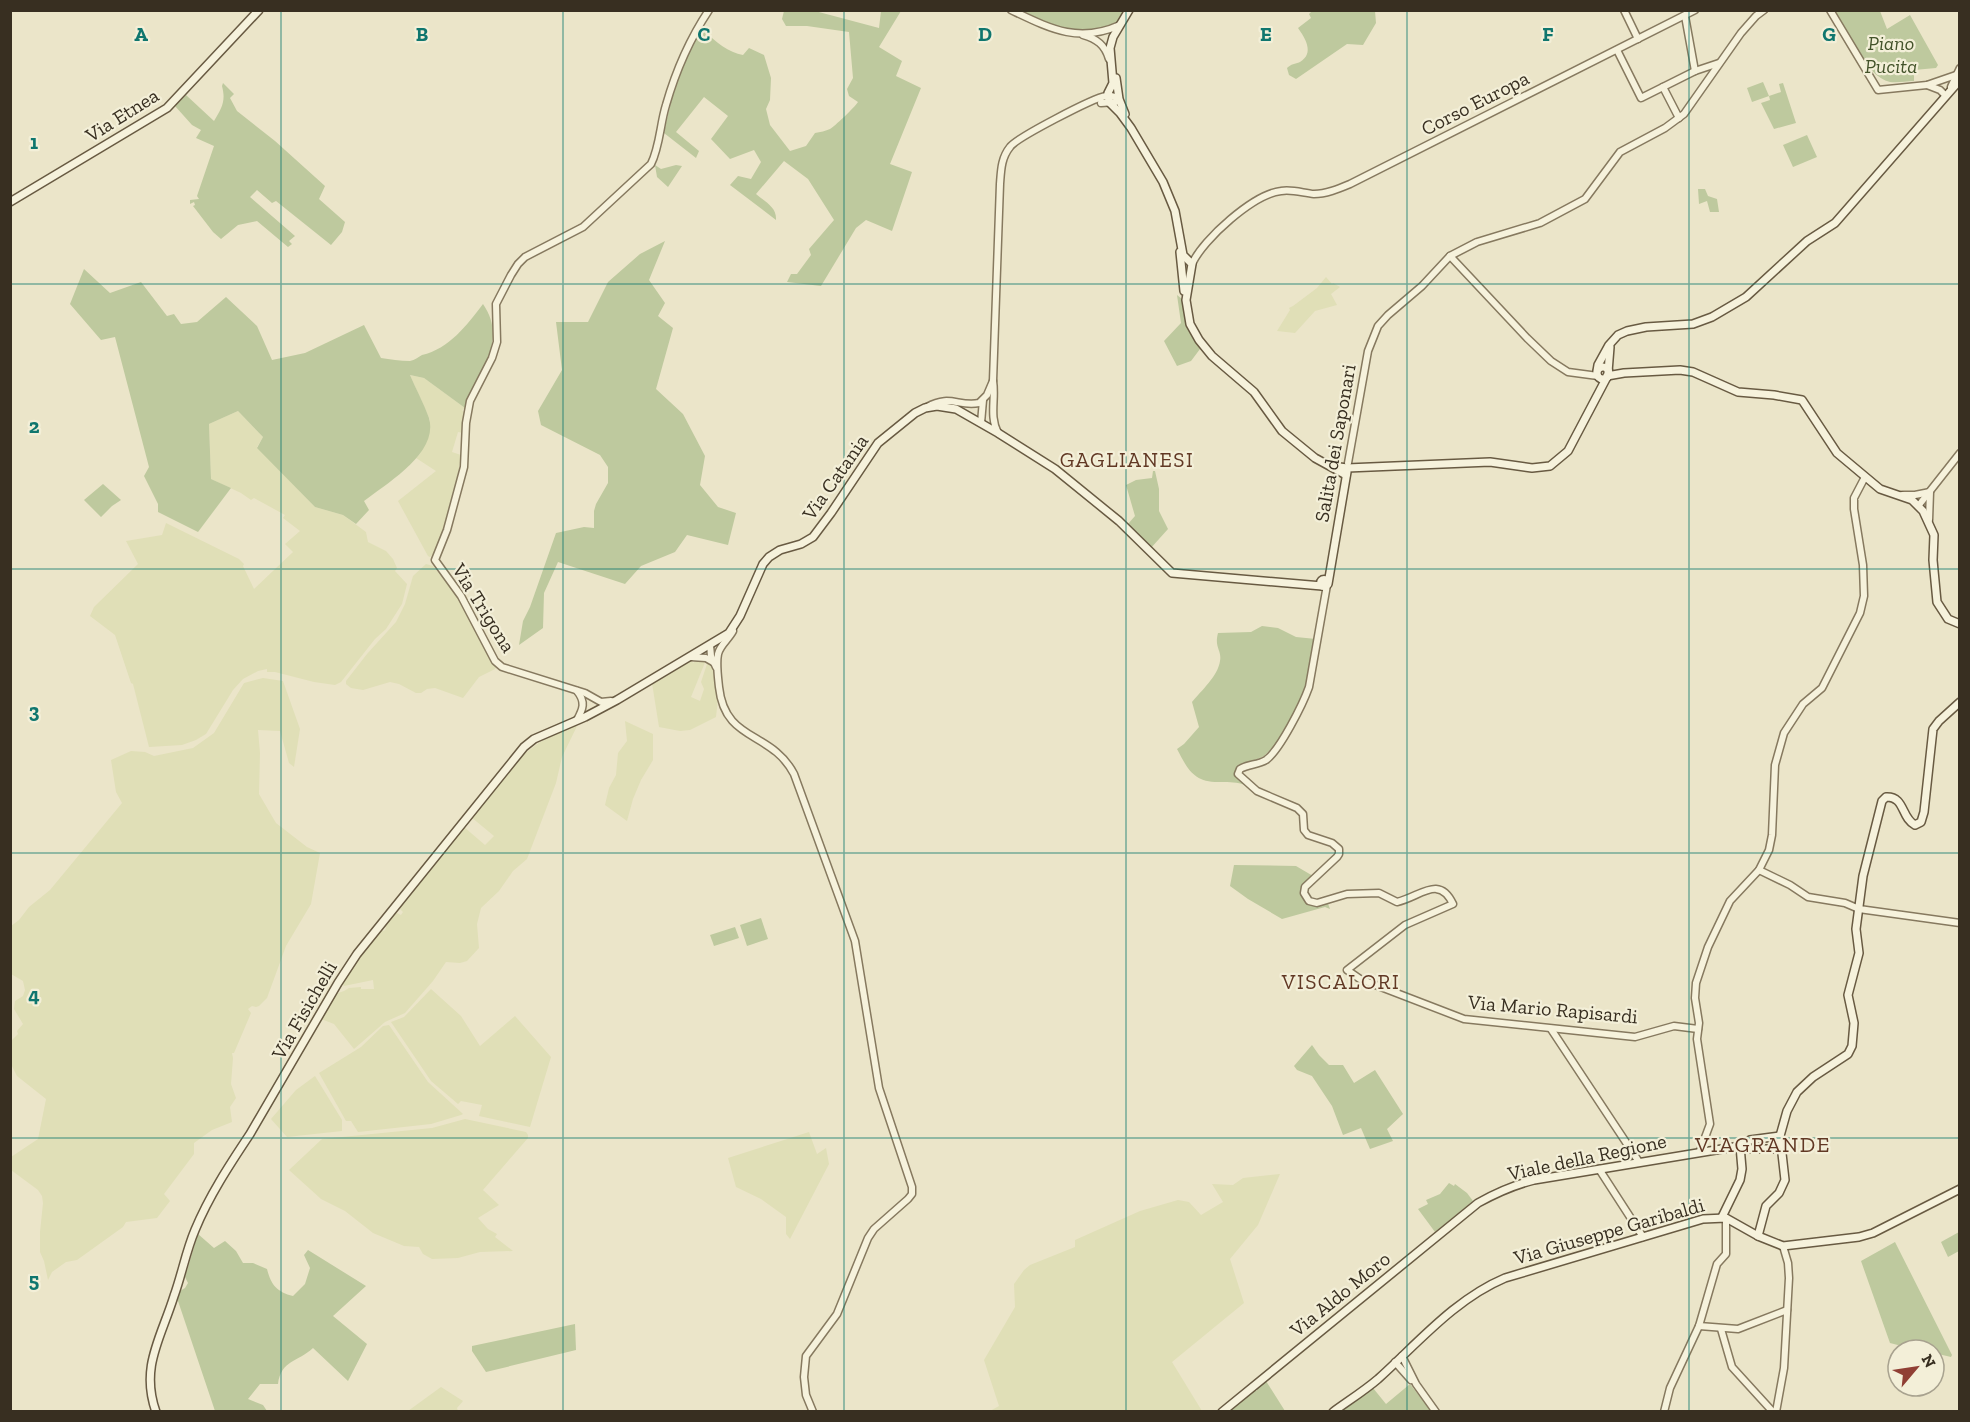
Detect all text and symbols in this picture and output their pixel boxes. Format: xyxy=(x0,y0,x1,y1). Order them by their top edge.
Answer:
text: A xyxy=(134,22,148,46)
text: B xyxy=(416,22,428,46)
text: C xyxy=(698,22,711,46)
text: D xyxy=(978,22,992,46)
text: E xyxy=(1260,22,1272,46)
text: F xyxy=(1542,22,1554,46)
text: G xyxy=(1822,22,1836,46)
park label: Piano Pucita xyxy=(1865,31,1917,78)
street label: Corso Europa xyxy=(1417,65,1533,140)
street label: Via Etnea xyxy=(80,83,163,147)
text: 1 xyxy=(30,130,38,154)
street label: Salita dei Saponari xyxy=(1309,362,1361,524)
text: 2 xyxy=(29,414,40,438)
street label: Via Catania xyxy=(796,429,873,525)
district label: GAGLIANESI xyxy=(1060,447,1194,472)
street label: Via Trigona xyxy=(447,558,521,657)
text: 3 xyxy=(29,699,40,723)
street label: Via Fisichelli xyxy=(266,956,342,1064)
district label: VISCALORI xyxy=(1281,969,1400,994)
text: 4 xyxy=(28,983,40,1007)
street label: Via Mario Rapisardi xyxy=(1466,990,1639,1028)
street label: Viale della Regione xyxy=(1505,1128,1668,1186)
district label: VIAGRANDE xyxy=(1694,1131,1831,1158)
street label: Via Giuseppe Garibaldi xyxy=(1510,1192,1707,1270)
street label: Via Aldo Moro xyxy=(1284,1246,1395,1342)
text: 5 xyxy=(29,1268,39,1292)
north arrow xyxy=(1886,1338,1946,1398)
text: N xyxy=(1917,1351,1940,1371)

